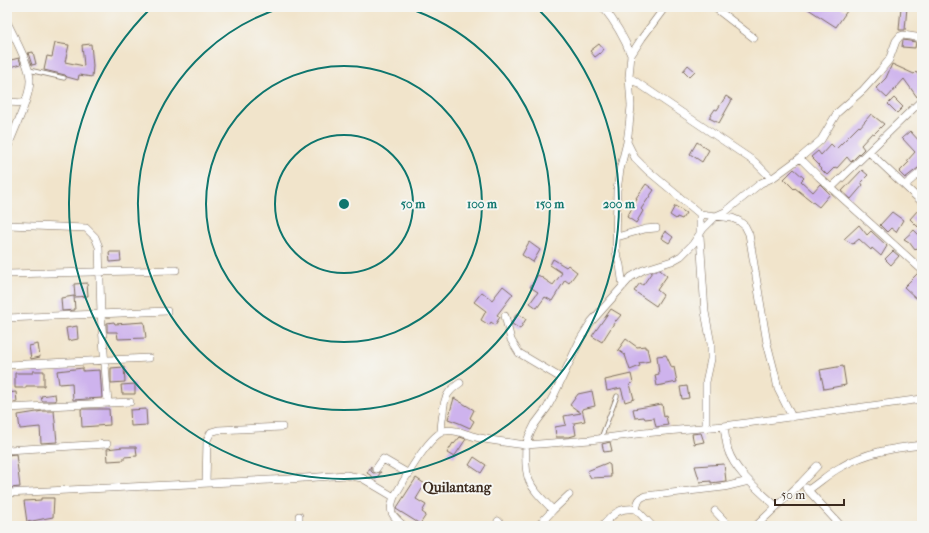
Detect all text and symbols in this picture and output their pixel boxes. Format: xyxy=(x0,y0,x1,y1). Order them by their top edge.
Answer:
centre of rings xyxy=(337,197,351,211)
text: 50 m xyxy=(401,197,426,211)
text: 100 m xyxy=(467,197,498,211)
text: 150 m xyxy=(536,197,565,211)
text: 200 m xyxy=(603,197,636,211)
district label: Quilantang xyxy=(423,479,492,496)
scale bar xyxy=(775,481,844,507)
text: 50 m xyxy=(781,488,805,502)

